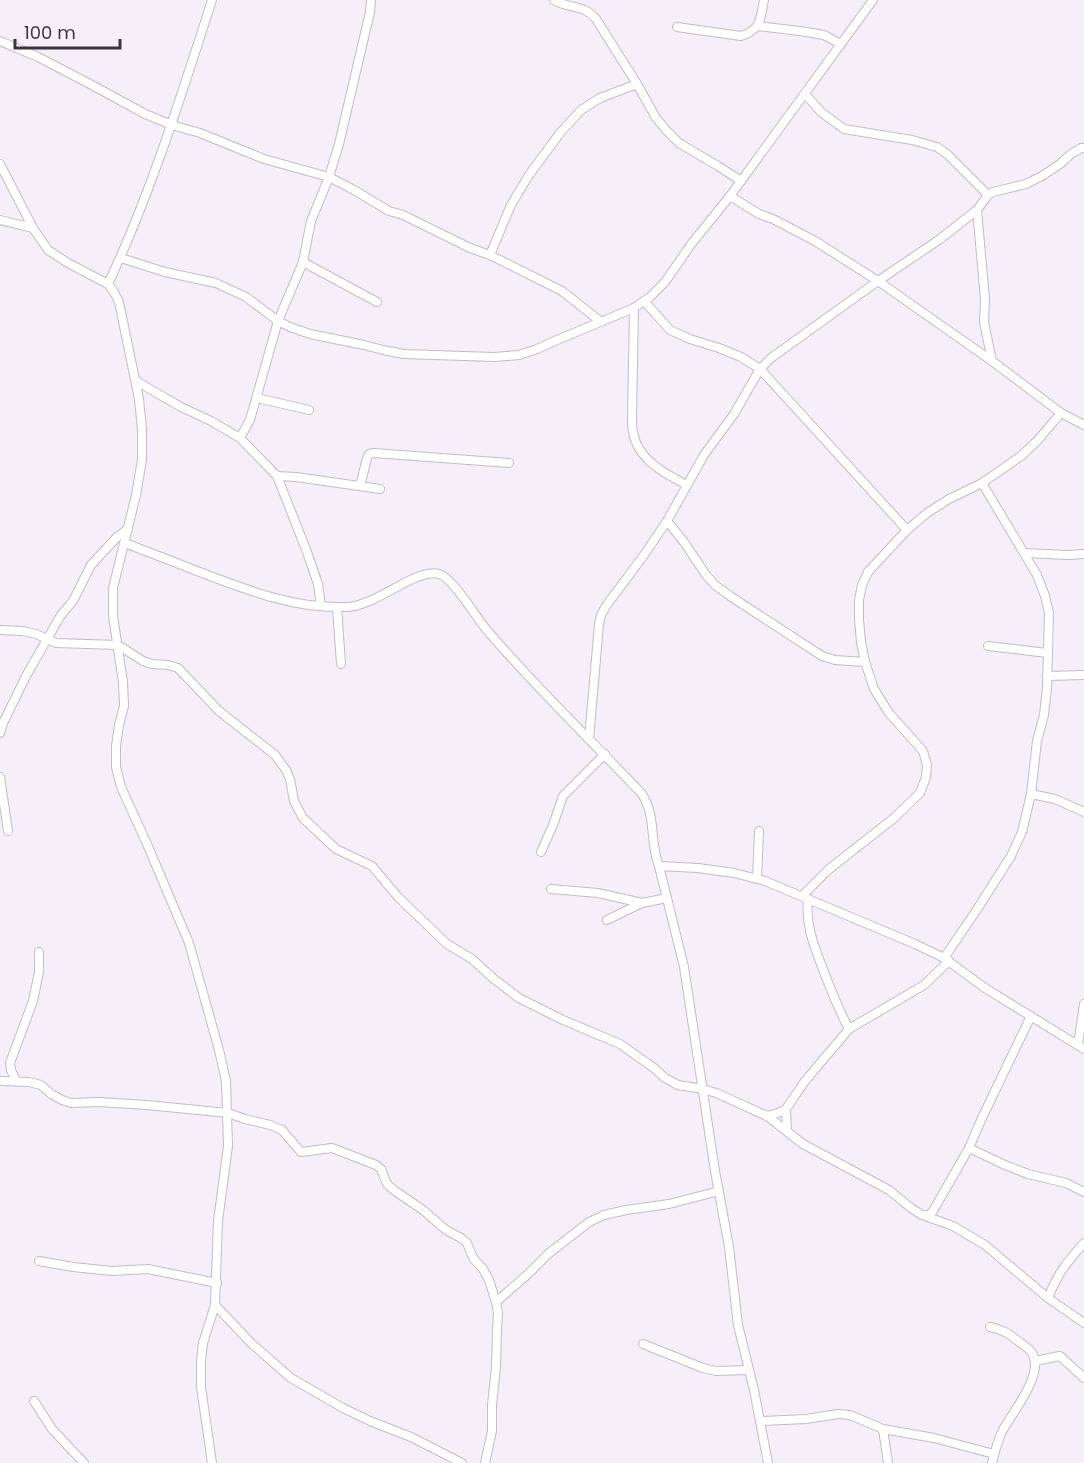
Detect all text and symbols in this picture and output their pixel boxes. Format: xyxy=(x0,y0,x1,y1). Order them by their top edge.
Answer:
scale bar xyxy=(15,12,120,50)
text: 100 m xyxy=(24,20,76,45)

